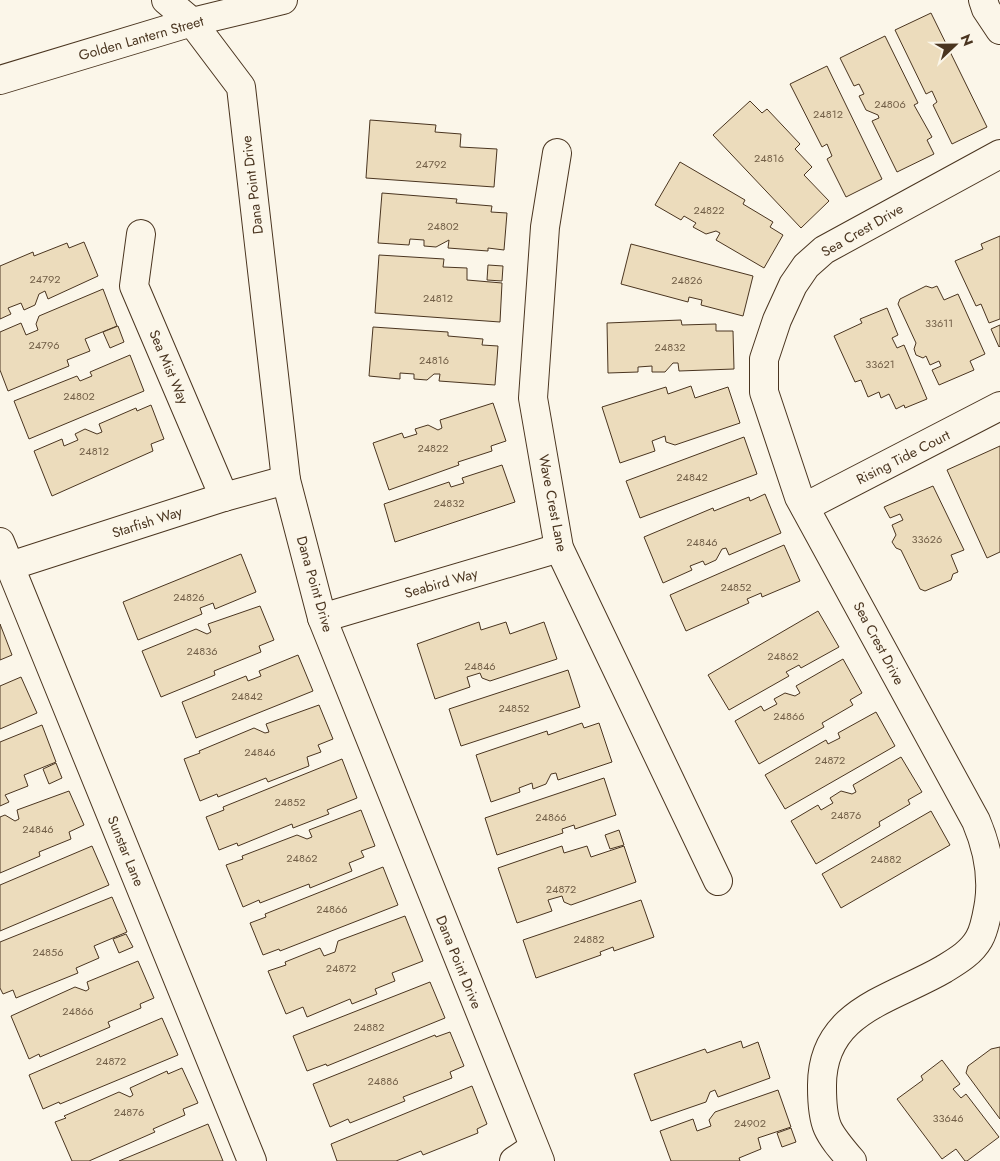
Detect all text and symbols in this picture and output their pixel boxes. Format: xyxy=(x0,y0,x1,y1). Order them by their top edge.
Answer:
street label: Golden Lantern Street xyxy=(76,10,206,65)
north arrow xyxy=(930,20,980,70)
text: N xyxy=(956,31,978,49)
house number: 24806 xyxy=(874,96,906,112)
house number: 24812 xyxy=(813,106,843,122)
street label: Dana Point Drive xyxy=(236,135,268,235)
house number: 24816 xyxy=(754,150,784,166)
house number: 24792 xyxy=(415,156,447,172)
street label: Sea Crest Drive xyxy=(817,198,907,262)
house number: 24822 xyxy=(693,202,725,218)
house number: 24802 xyxy=(427,218,459,234)
house number: 24792 xyxy=(29,271,61,287)
house number: 24826 xyxy=(671,272,703,288)
house number: 24812 xyxy=(423,290,453,306)
house number: 33611 xyxy=(925,315,953,331)
street label: Sea Mist Way xyxy=(144,327,194,408)
house number: 24796 xyxy=(28,337,60,353)
house number: 24832 xyxy=(655,339,685,355)
house number: 24816 xyxy=(419,352,449,368)
house number: 33621 xyxy=(865,356,895,372)
house number: 24802 xyxy=(63,388,95,404)
street label: Rising Tide Court xyxy=(853,425,954,489)
house number: 24822 xyxy=(417,440,449,456)
house number: 24812 xyxy=(79,443,109,459)
street label: Wave Crest Lane xyxy=(534,453,572,553)
house number: 24842 xyxy=(676,469,708,485)
house number: 24832 xyxy=(434,495,464,511)
street label: Starfish Way xyxy=(109,501,185,543)
house number: 33626 xyxy=(912,531,942,547)
street label: Dana Point Drive xyxy=(292,534,338,634)
house number: 24846 xyxy=(686,534,718,550)
street label: Seabird Way xyxy=(402,563,481,603)
house number: 24852 xyxy=(720,579,752,595)
house number: 24826 xyxy=(173,589,205,605)
street label: Sea Crest Drive xyxy=(849,598,909,688)
house number: 24836 xyxy=(186,643,218,659)
house number: 24862 xyxy=(767,648,799,664)
house number: 24846 xyxy=(464,658,496,674)
house number: 24842 xyxy=(231,688,263,704)
house number: 24852 xyxy=(498,700,530,716)
house number: 24866 xyxy=(773,708,805,724)
house number: 24846 xyxy=(244,744,276,760)
house number: 24872 xyxy=(815,752,845,768)
house number: 24852 xyxy=(274,794,306,810)
house number: 24876 xyxy=(831,807,861,823)
house number: 24866 xyxy=(535,809,567,825)
street label: Sunstar Lane xyxy=(103,813,149,889)
house number: 24846 xyxy=(22,821,54,837)
house number: 24862 xyxy=(286,850,318,866)
house number: 24882 xyxy=(871,851,901,867)
house number: 24872 xyxy=(546,881,576,897)
house number: 24866 xyxy=(316,901,348,917)
street label: Dana Point Drive xyxy=(431,912,487,1012)
house number: 24882 xyxy=(574,931,604,947)
house number: 24856 xyxy=(32,944,64,960)
house number: 24872 xyxy=(326,960,356,976)
house number: 24866 xyxy=(62,1003,94,1019)
house number: 24882 xyxy=(354,1019,384,1035)
house number: 24872 xyxy=(96,1053,126,1069)
house number: 24886 xyxy=(367,1073,399,1089)
house number: 24876 xyxy=(114,1104,144,1120)
house number: 33646 xyxy=(932,1110,964,1126)
house number: 24902 xyxy=(734,1115,766,1131)

